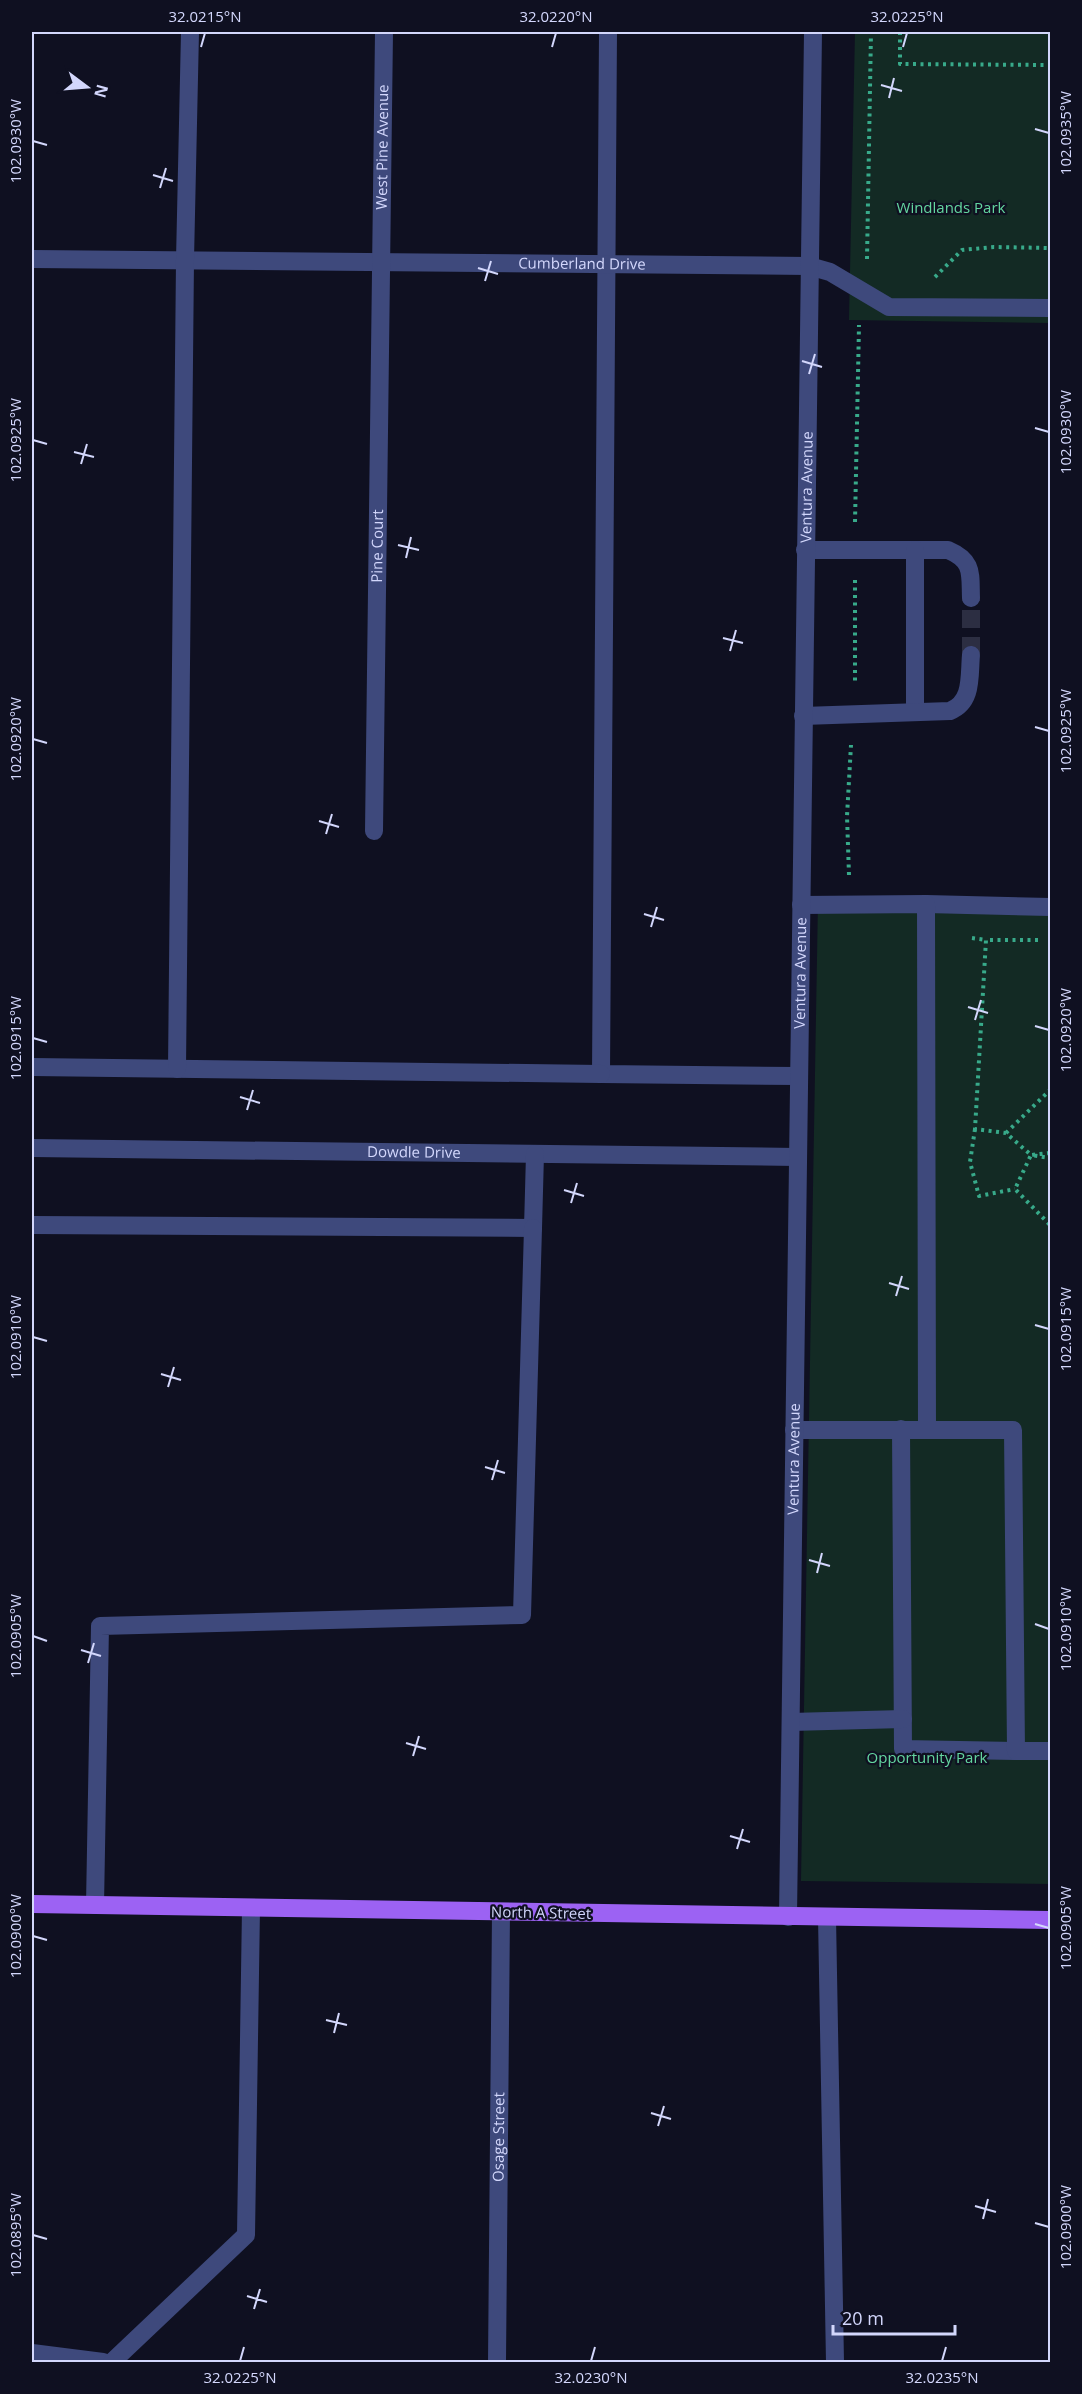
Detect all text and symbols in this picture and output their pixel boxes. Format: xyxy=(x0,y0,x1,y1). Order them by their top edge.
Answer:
text: 32.0215°N xyxy=(168,6,242,26)
text: 32.0220°N xyxy=(519,6,593,26)
text: 32.0225°N xyxy=(870,6,944,26)
north arrow xyxy=(57,57,117,117)
text: N xyxy=(89,82,114,100)
street label: West Pine Avenue xyxy=(371,84,392,210)
text: 102.0935°W xyxy=(1055,91,1075,175)
text: 102.0930°W xyxy=(5,99,25,183)
park label: Windlands Park xyxy=(897,197,1006,217)
street label: Cumberland Drive xyxy=(518,252,646,274)
text: 102.0930°W xyxy=(1055,390,1075,474)
text: 102.0925°W xyxy=(5,398,25,482)
street label: Ventura Avenue xyxy=(795,431,817,543)
street label: Pine Court xyxy=(366,509,387,583)
text: 102.0925°W xyxy=(1055,689,1075,773)
text: 102.0920°W xyxy=(5,697,25,781)
street label: Ventura Avenue xyxy=(789,917,810,1029)
text: 102.0920°W xyxy=(1055,988,1075,1072)
text: 102.0915°W xyxy=(5,996,25,1080)
street label: Dowdle Drive xyxy=(367,1141,461,1162)
text: 102.0915°W xyxy=(1055,1287,1075,1371)
text: 102.0910°W xyxy=(5,1295,25,1379)
street label: Ventura Avenue xyxy=(782,1403,804,1515)
text: 102.0910°W xyxy=(1055,1587,1075,1671)
text: 102.0905°W xyxy=(5,1594,25,1678)
park label: Opportunity Park xyxy=(867,1747,988,1767)
text: 102.0905°W xyxy=(1055,1886,1075,1970)
text: 102.0900°W xyxy=(5,1894,25,1978)
street label: North A Street xyxy=(491,1901,591,1923)
street label: Osage Street xyxy=(488,2092,508,2182)
text: 102.0900°W xyxy=(1055,2185,1075,2269)
text: 102.0895°W xyxy=(5,2193,25,2277)
scale bar xyxy=(833,2298,954,2336)
text: 20 m xyxy=(842,2306,884,2330)
text: 32.0225°N xyxy=(203,2367,277,2387)
text: 32.0230°N xyxy=(554,2367,628,2387)
text: 32.0235°N xyxy=(905,2367,979,2387)

